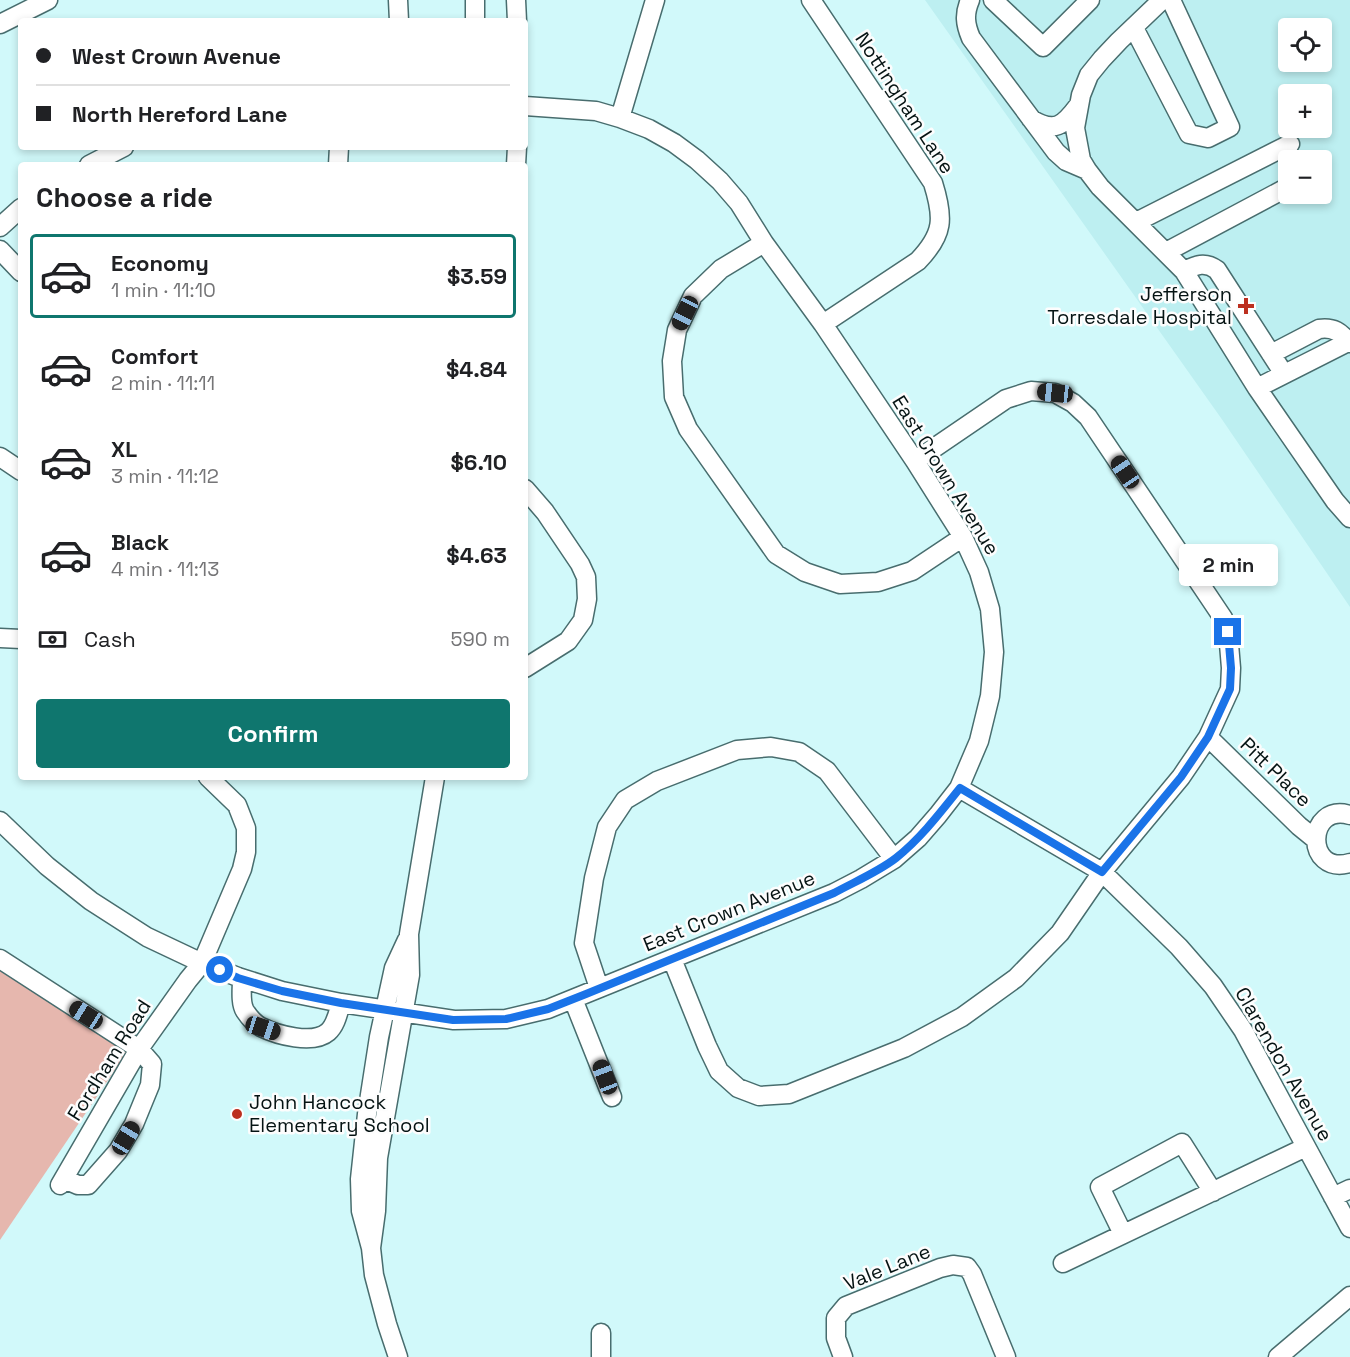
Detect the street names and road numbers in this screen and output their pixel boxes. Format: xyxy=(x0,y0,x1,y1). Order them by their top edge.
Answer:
street label: Nottingham Lane xyxy=(849,27,961,179)
street label: East Crown Avenue xyxy=(886,390,1006,560)
street label: Pitt Place xyxy=(1235,732,1317,812)
street label: East Crown Avenue xyxy=(639,865,819,957)
street label: Clarendon Avenue xyxy=(1229,982,1339,1146)
street label: Fordham Road xyxy=(61,994,157,1126)
street label: Vale Lane xyxy=(840,1238,934,1296)

